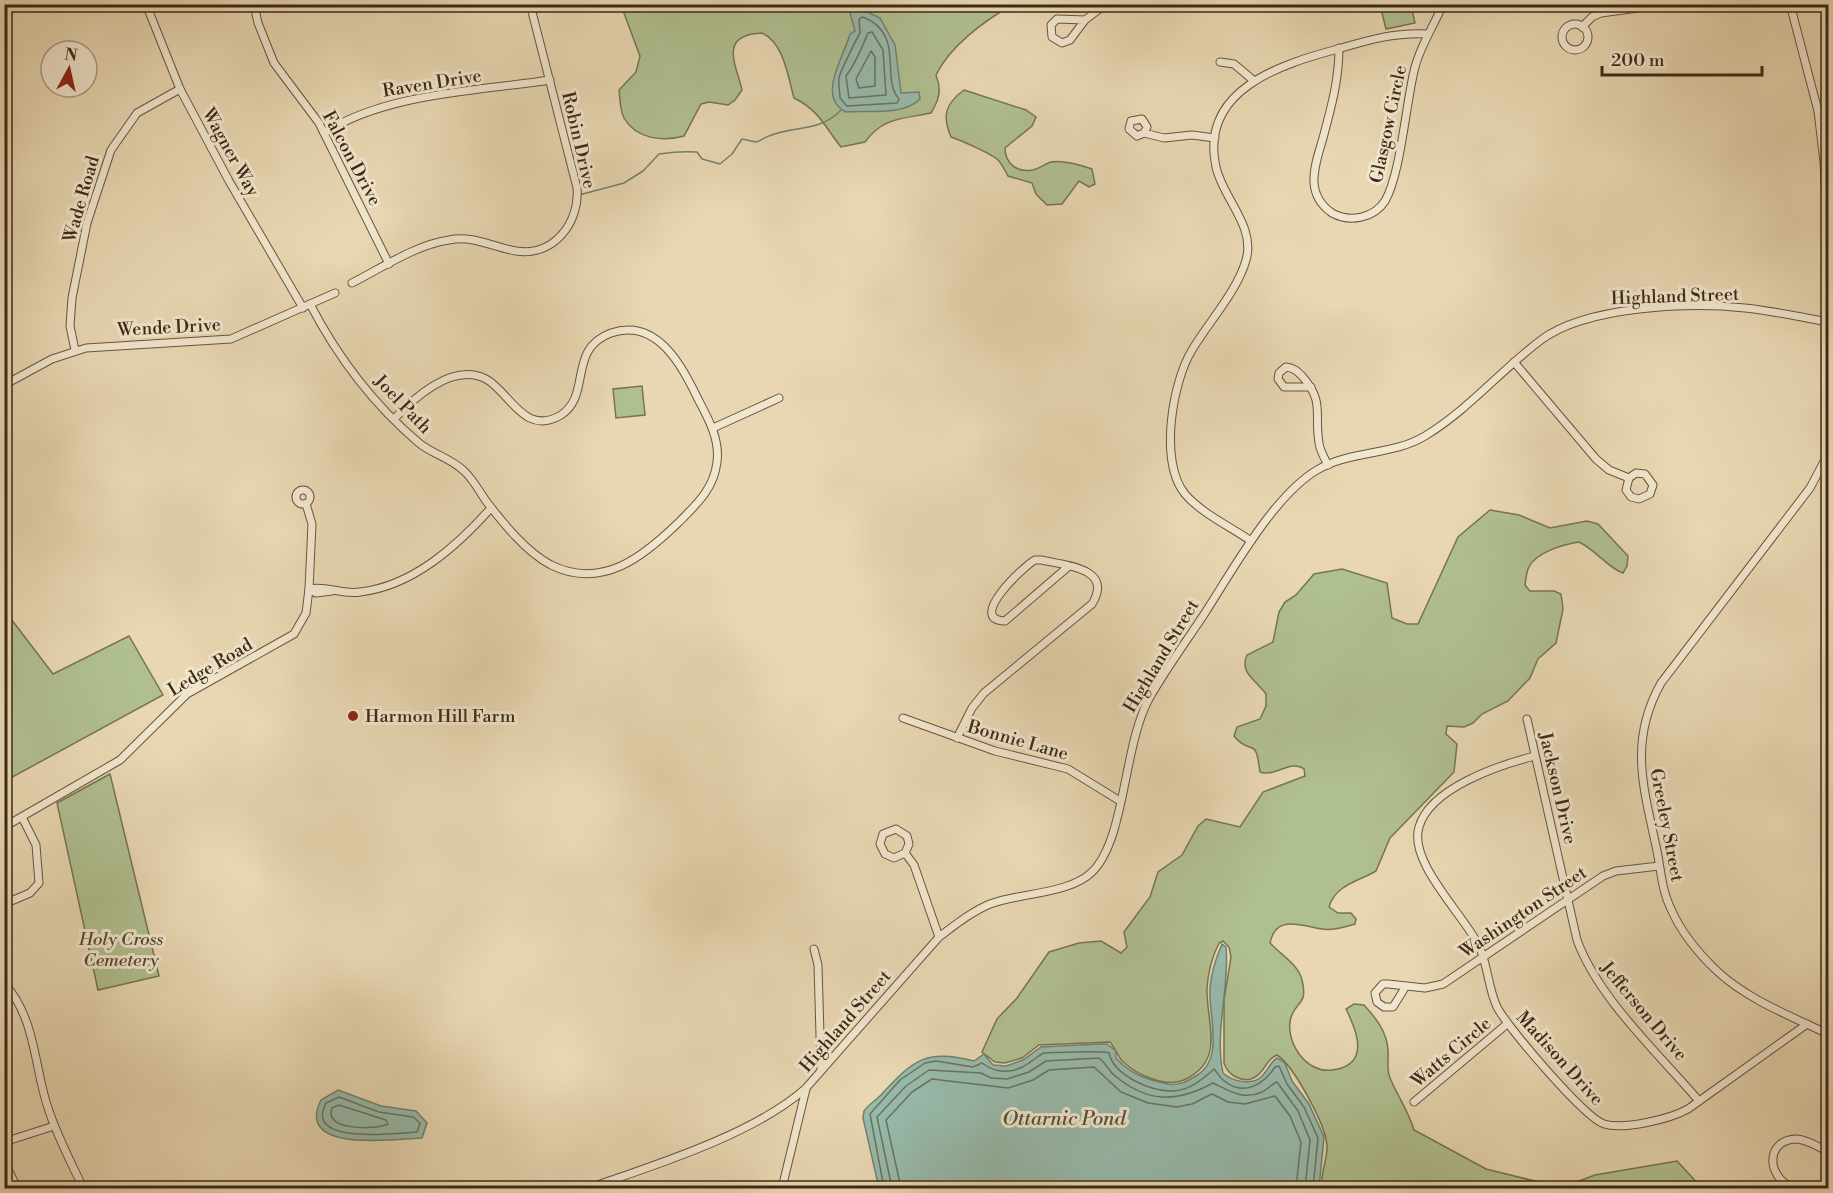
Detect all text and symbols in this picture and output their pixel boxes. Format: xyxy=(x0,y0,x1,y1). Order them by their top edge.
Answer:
north arrow xyxy=(39,39,99,99)
scale bar xyxy=(1602,39,1762,77)
text: N xyxy=(63,44,79,66)
text: 200 m xyxy=(1611,49,1665,72)
street label: Glasgow Circle xyxy=(1365,63,1412,185)
street label: Raven Drive xyxy=(381,64,483,103)
street label: Robin Drive xyxy=(556,89,601,191)
street label: Wagner Way xyxy=(196,103,264,201)
street label: Falcon Drive xyxy=(317,107,386,210)
street label: Wade Road xyxy=(58,152,105,246)
street label: Highland Street xyxy=(1610,283,1740,310)
street label: Wende Drive xyxy=(116,313,221,342)
street label: Joel Path xyxy=(368,369,437,439)
street label: Highland Street xyxy=(1119,595,1205,717)
street label: Ledge Road xyxy=(164,633,258,702)
place label: Harmon Hill Farm xyxy=(365,705,516,728)
marker: Harmon Hill Farm xyxy=(346,709,360,723)
street label: Bonnie Lane xyxy=(964,715,1071,766)
street label: Jackson Drive xyxy=(1533,729,1582,846)
street label: Greeley Street xyxy=(1644,767,1689,884)
street label: Washington Street xyxy=(1454,861,1592,964)
park label: Holy Cross Cemetery xyxy=(78,928,163,972)
street label: Jefferson Drive xyxy=(1595,956,1692,1066)
street label: Highland Street xyxy=(795,965,897,1077)
street label: Madison Drive xyxy=(1511,1006,1608,1110)
street label: Watts Circle xyxy=(1406,1012,1496,1093)
water label: Ottarnic Pond xyxy=(1002,1107,1127,1132)

